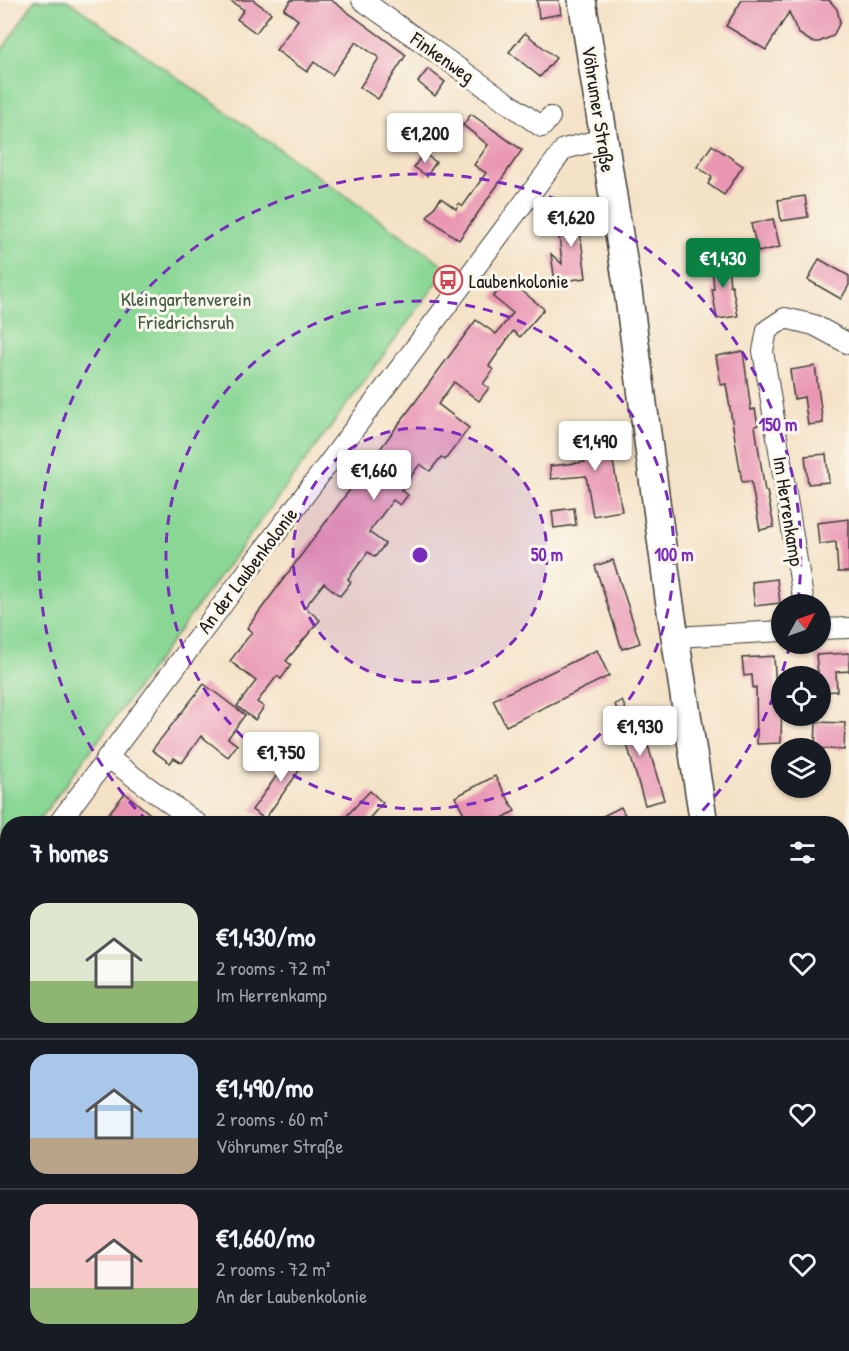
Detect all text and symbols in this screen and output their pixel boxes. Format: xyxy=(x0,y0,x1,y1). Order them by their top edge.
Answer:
street label: Finkenweg xyxy=(405,25,480,89)
street label: Vöhrumer Straße xyxy=(576,44,622,174)
pin: €1,200 xyxy=(376,113,474,164)
text: €1,200 xyxy=(401,119,449,146)
pin: €1,620 xyxy=(522,197,620,248)
text: €1,620 xyxy=(547,203,595,230)
pin: €1,430 xyxy=(674,238,772,289)
text: €1,430 xyxy=(700,244,746,271)
bus stop icon: Laubenkolonie xyxy=(432,264,464,296)
place label: Laubenkolonie xyxy=(469,267,569,294)
park label: Kleingartenverein Friedrichsruh xyxy=(121,285,251,335)
text: 150 m xyxy=(759,412,797,437)
pin: €1,490 xyxy=(546,421,644,472)
text: €1,490 xyxy=(573,427,617,454)
pin: €1,660 xyxy=(325,450,423,501)
street label: Im Herrenkamp xyxy=(767,454,811,568)
text: €1,660 xyxy=(351,456,397,483)
street label: An der Laubenkolonie xyxy=(191,501,303,639)
text: 50 m xyxy=(531,542,563,567)
text: 100 m xyxy=(654,542,694,567)
centre of rings xyxy=(410,545,430,565)
north arrow xyxy=(771,594,831,654)
map controls xyxy=(771,594,831,798)
button: locate xyxy=(771,666,831,726)
pin: €1,930 xyxy=(591,706,689,757)
text: €1,930 xyxy=(617,712,663,739)
pin: €1,750 xyxy=(232,732,330,783)
text: €1,750 xyxy=(257,738,305,765)
button: layers xyxy=(771,738,831,798)
text: 7 homes xyxy=(30,835,108,870)
icon: filters xyxy=(786,836,819,869)
text: €1,430/mo xyxy=(216,919,315,954)
icon: home xyxy=(78,927,150,999)
icon: heart xyxy=(786,947,819,980)
text: 2 rooms · 72 m² xyxy=(216,954,330,981)
text: Im Herrenkamp xyxy=(216,981,327,1008)
text: €1,490/mo xyxy=(216,1070,313,1105)
icon: home xyxy=(78,1078,150,1150)
icon: heart xyxy=(786,1098,819,1131)
text: 2 rooms · 60 m² xyxy=(216,1105,328,1132)
text: Vöhrumer Straße xyxy=(216,1132,343,1159)
text: €1,660/mo xyxy=(216,1220,315,1255)
icon: home xyxy=(78,1228,150,1300)
icon: heart xyxy=(786,1248,819,1281)
text: 2 rooms · 72 m² xyxy=(216,1255,330,1282)
text: An der Laubenkolonie xyxy=(216,1282,367,1309)

